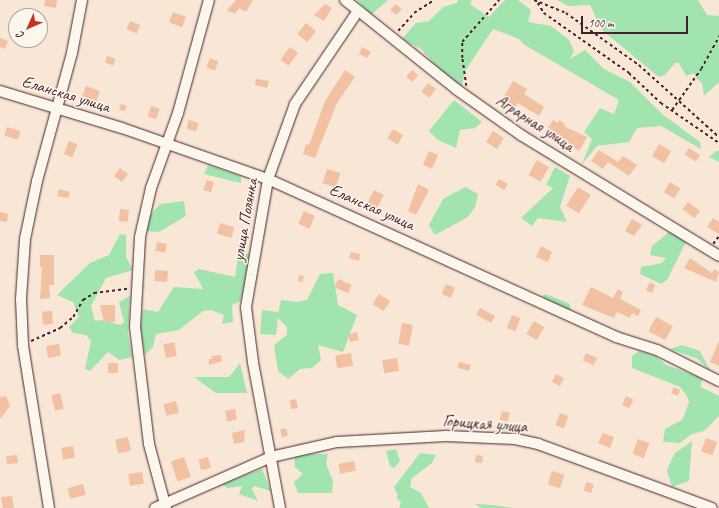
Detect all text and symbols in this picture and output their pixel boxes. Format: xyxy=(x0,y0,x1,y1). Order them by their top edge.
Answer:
north arrow xyxy=(8,8,48,48)
scale bar xyxy=(583,8,690,34)
text: 100 m xyxy=(588,15,614,31)
text: С xyxy=(13,29,27,43)
street label: Еланская улица xyxy=(19,71,113,117)
street label: Аграрная улица xyxy=(492,90,578,156)
street label: улица Полянка xyxy=(228,177,262,263)
street label: Еланская улица xyxy=(326,179,418,235)
street label: Горицкая улица xyxy=(442,411,528,437)

